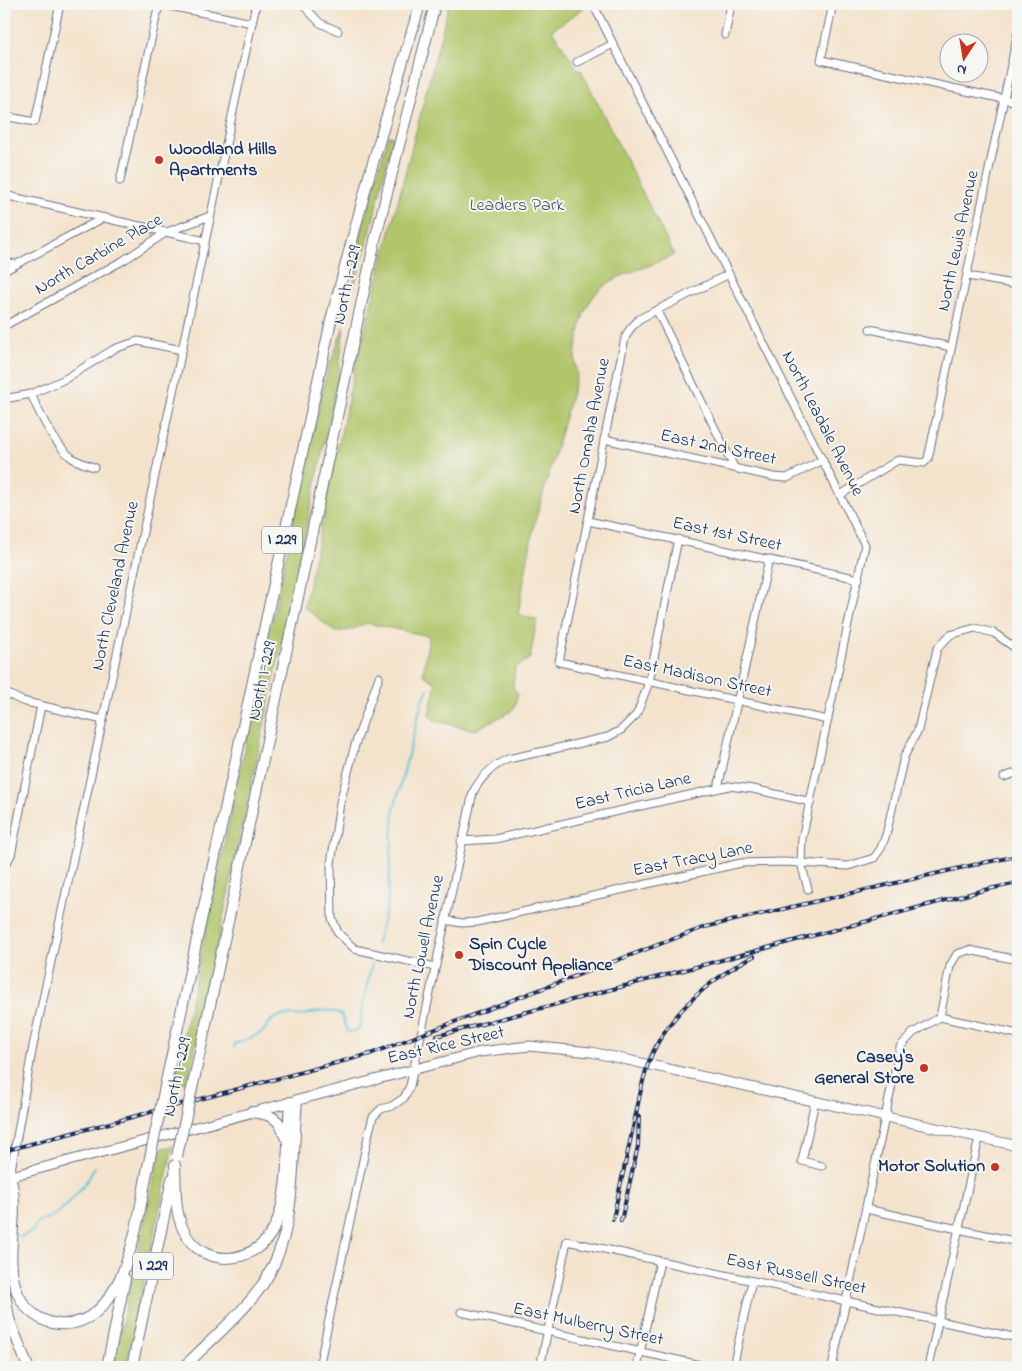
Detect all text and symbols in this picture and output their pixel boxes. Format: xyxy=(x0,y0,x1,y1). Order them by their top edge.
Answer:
north arrow xyxy=(940,32,990,82)
text: N xyxy=(955,58,968,81)
place label: Woodland Hills Apartments xyxy=(169,137,277,184)
marker: Woodland Hills Apartments xyxy=(153,154,165,166)
street label: North Lewis Avenue xyxy=(931,167,987,314)
park label: Leaders Park xyxy=(470,193,564,219)
street label: North Carbine Place xyxy=(30,207,169,302)
street label: North I-229 xyxy=(327,242,369,327)
street label: North Leadale Avenue xyxy=(774,347,870,502)
street label: North Omaha Avenue xyxy=(562,355,618,516)
street label: East 2nd Street xyxy=(658,423,778,473)
street label: North Cleveland Avenue xyxy=(85,498,147,673)
street label: East 1st Street xyxy=(670,511,784,559)
road number: I 229 xyxy=(262,526,302,554)
street label: North I-229 xyxy=(242,638,284,723)
street label: East Madison Street xyxy=(620,649,774,705)
street label: East Tricia Lane xyxy=(572,766,694,818)
street label: East Tracy Lane xyxy=(631,835,756,884)
street label: North Lowell Avenue xyxy=(396,872,452,1021)
place label: Spin Cycle Discount Appliance xyxy=(468,932,614,979)
marker: Spin Cycle Discount Appliance xyxy=(453,949,465,961)
street label: East Rice Street xyxy=(385,1020,507,1072)
street label: North I-229 xyxy=(157,1034,199,1119)
place label: Casey's General Store xyxy=(814,1045,915,1092)
marker: Casey's General Store xyxy=(918,1062,930,1074)
place label: Motor Solution xyxy=(878,1154,985,1180)
marker: Motor Solution xyxy=(989,1161,1001,1173)
street label: East Russell Street xyxy=(723,1247,869,1303)
road number: I 229 xyxy=(133,1252,173,1280)
street label: East Mulberry Street xyxy=(510,1296,666,1354)

